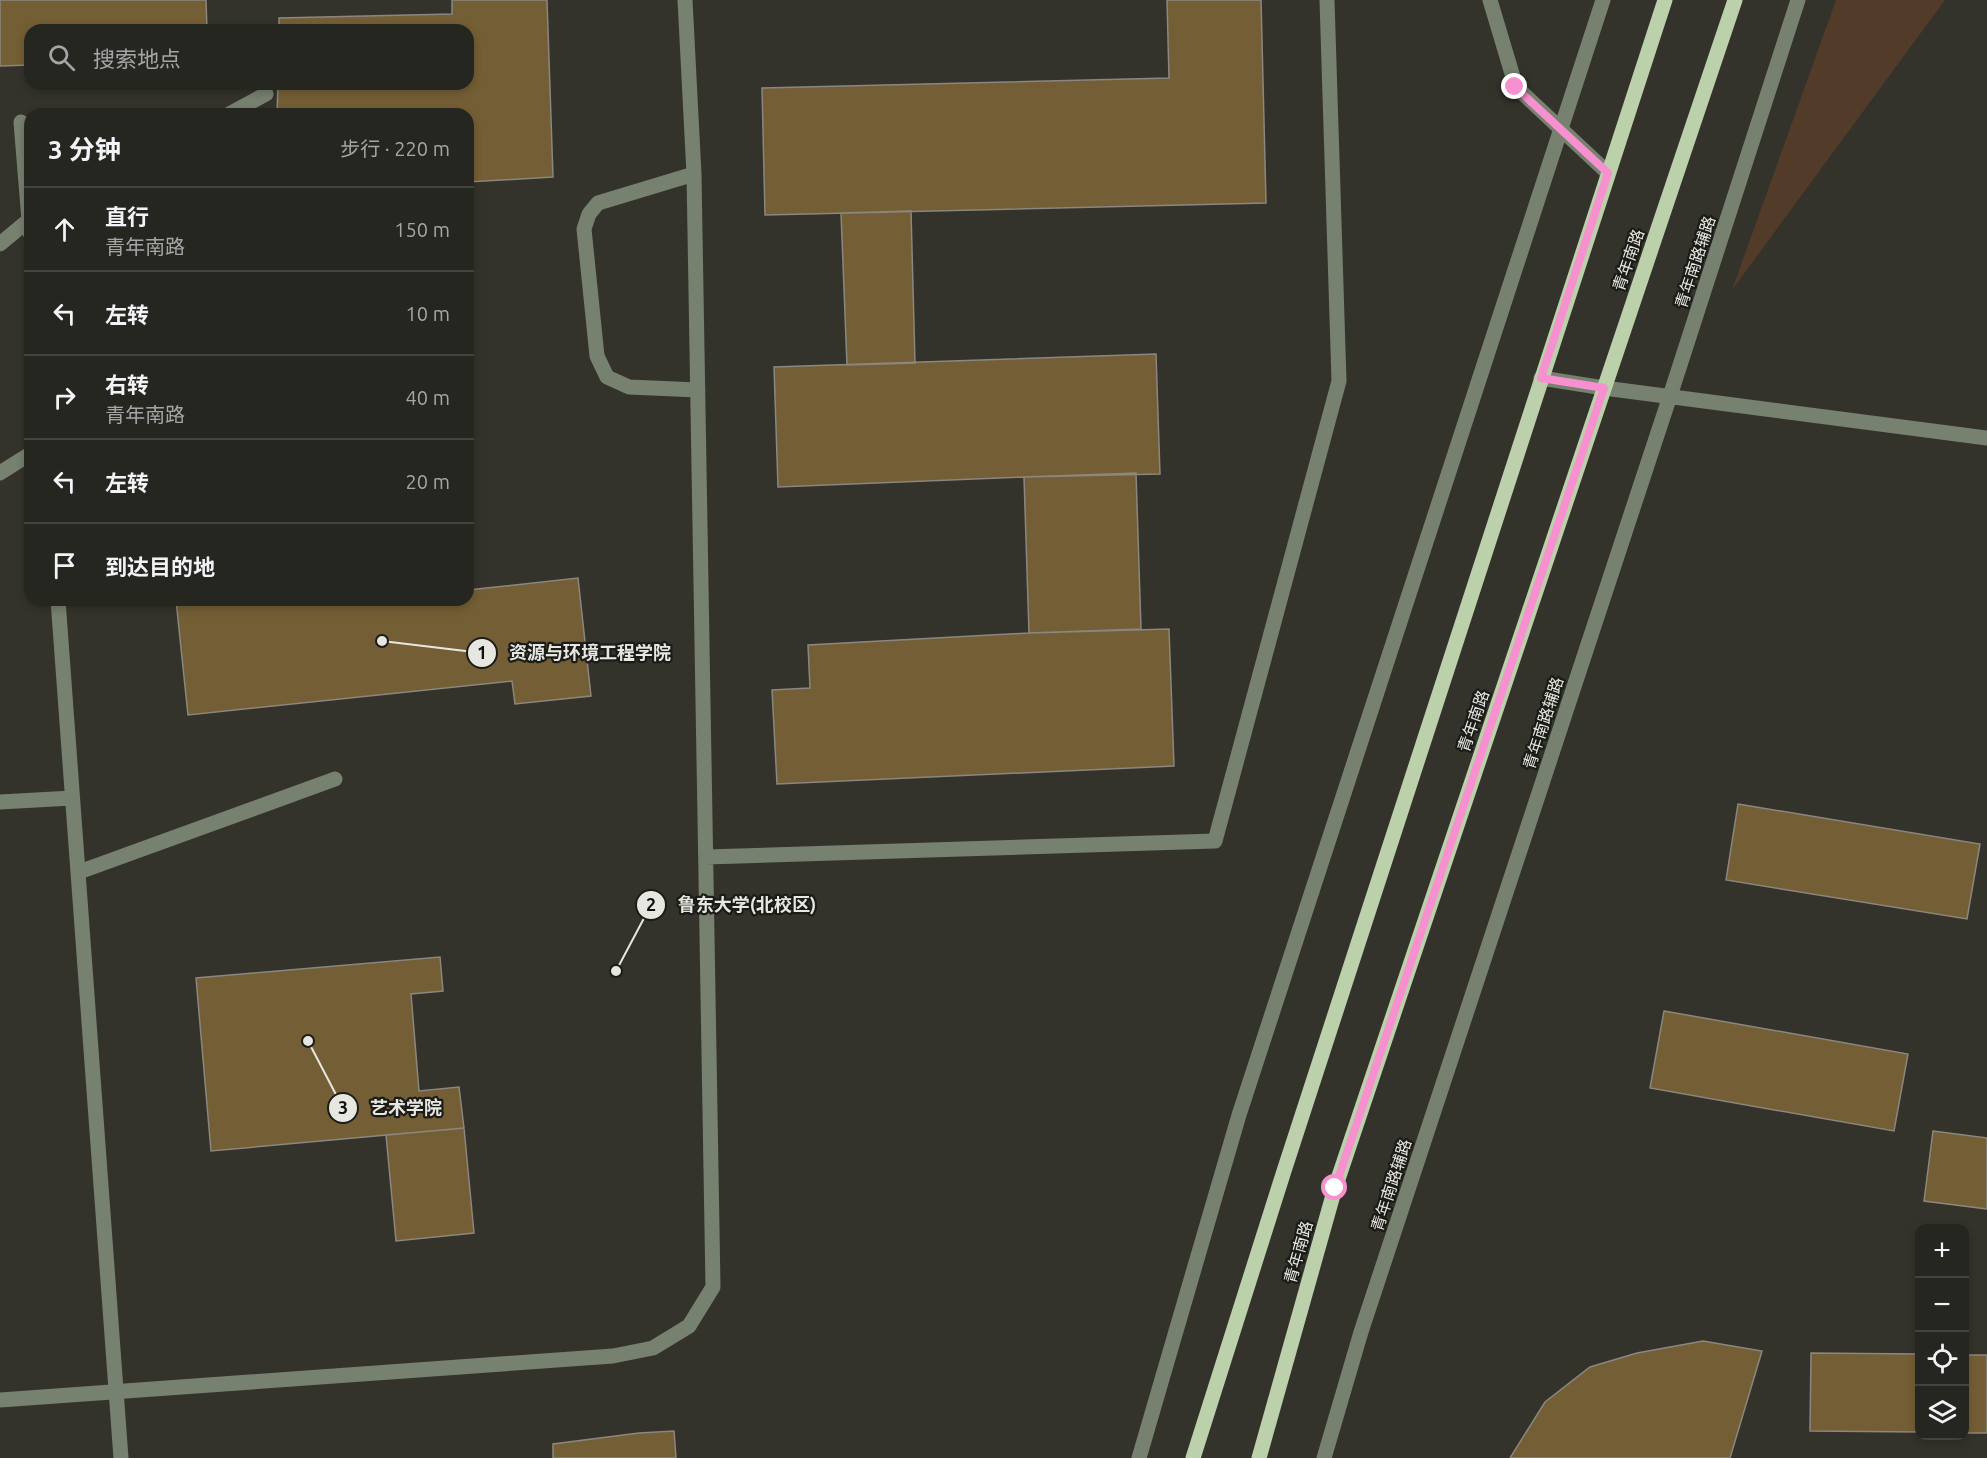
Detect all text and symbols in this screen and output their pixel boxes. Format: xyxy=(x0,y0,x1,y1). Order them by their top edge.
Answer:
search box xyxy=(24,24,474,90)
icon: search xyxy=(45,41,78,74)
text: 搜索地点 xyxy=(93,46,181,71)
route end xyxy=(1501,73,1527,99)
text: 3 分钟 xyxy=(48,135,121,164)
text: 步行 · 220 m xyxy=(340,137,450,160)
text: 直行 xyxy=(105,204,149,229)
icon: ahead xyxy=(48,213,81,246)
street label: 青年南路辅路 xyxy=(1672,214,1718,310)
text: 150 m xyxy=(394,218,450,241)
street label: 青年南路 xyxy=(1609,227,1647,293)
text: 青年南路 xyxy=(105,235,185,258)
icon: left xyxy=(48,297,81,330)
text: 左转 xyxy=(105,302,149,327)
text: 10 m xyxy=(406,302,450,325)
text: 右转 xyxy=(105,372,149,397)
icon: right xyxy=(48,381,81,414)
text: 40 m xyxy=(406,386,450,409)
text: 青年南路 xyxy=(105,403,185,426)
icon: left xyxy=(48,465,81,498)
text: 左转 xyxy=(105,470,149,495)
text: 20 m xyxy=(406,470,450,493)
icon: arrive xyxy=(48,549,81,582)
text: 到达目的地 xyxy=(105,554,215,579)
callout: 资源与环境工程学院 xyxy=(467,635,683,671)
text: 1 xyxy=(477,642,487,662)
text: 资源与环境工程学院 xyxy=(509,642,671,662)
street label: 青年南路辅路 xyxy=(1520,675,1566,771)
street label: 青年南路 xyxy=(1454,688,1492,754)
callout: 鲁东大学(北校区) xyxy=(636,887,828,923)
text: 2 xyxy=(646,894,656,914)
text: 鲁东大学(北校区) xyxy=(678,894,816,915)
callout: 艺术学院 xyxy=(328,1090,454,1126)
text: 3 xyxy=(338,1097,348,1117)
text: 艺术学院 xyxy=(370,1097,442,1117)
street label: 青年南路辅路 xyxy=(1368,1137,1414,1233)
route start xyxy=(1321,1174,1347,1200)
street label: 青年南路 xyxy=(1281,1219,1315,1285)
map controls xyxy=(1915,1224,1969,1440)
button: + xyxy=(1915,1224,1969,1278)
button: − xyxy=(1915,1278,1969,1332)
button: locate xyxy=(1915,1332,1969,1386)
button: layers xyxy=(1915,1386,1969,1440)

